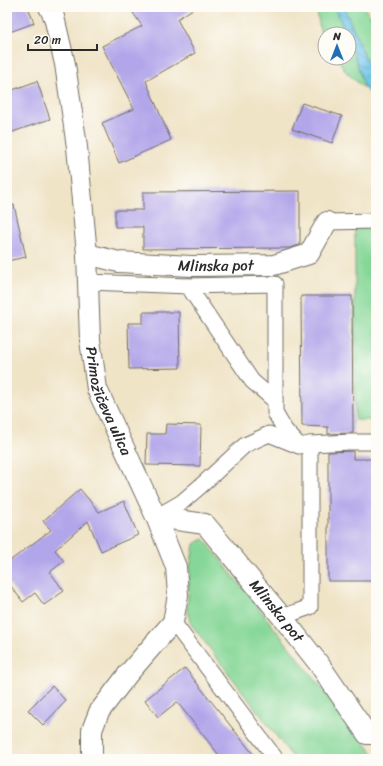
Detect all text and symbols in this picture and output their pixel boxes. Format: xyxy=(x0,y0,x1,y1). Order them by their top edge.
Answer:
scale bar xyxy=(28,26,97,52)
north arrow xyxy=(317,26,357,66)
text: N xyxy=(332,27,341,46)
text: 20 m xyxy=(34,29,61,51)
street label: Mlinska pot xyxy=(177,252,255,279)
street label: Primožičeva ulica xyxy=(78,345,139,460)
street label: Mlinska pot xyxy=(243,573,311,649)

